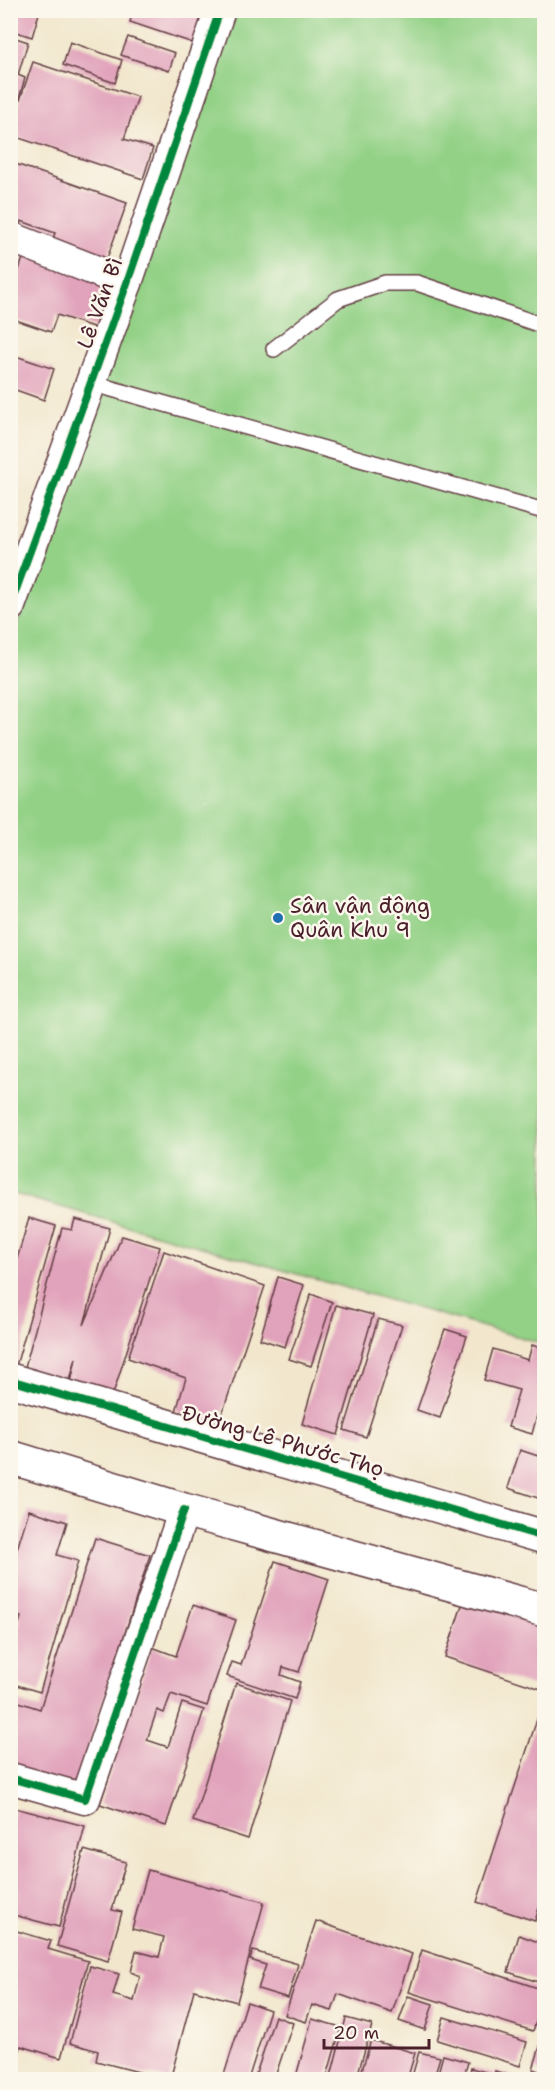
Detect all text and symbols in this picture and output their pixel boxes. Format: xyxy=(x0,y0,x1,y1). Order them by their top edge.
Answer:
street label: Lê Văn Bì xyxy=(71,253,129,353)
place label: Sân vận động Quân Khu 9 xyxy=(290,892,430,944)
marker: Sân vận động Quân Khu 9 xyxy=(271,911,285,925)
street label: Đường Lê Phước Thọ xyxy=(179,1399,387,1483)
scale bar xyxy=(324,2012,429,2050)
text: 20 m xyxy=(333,2021,379,2045)

